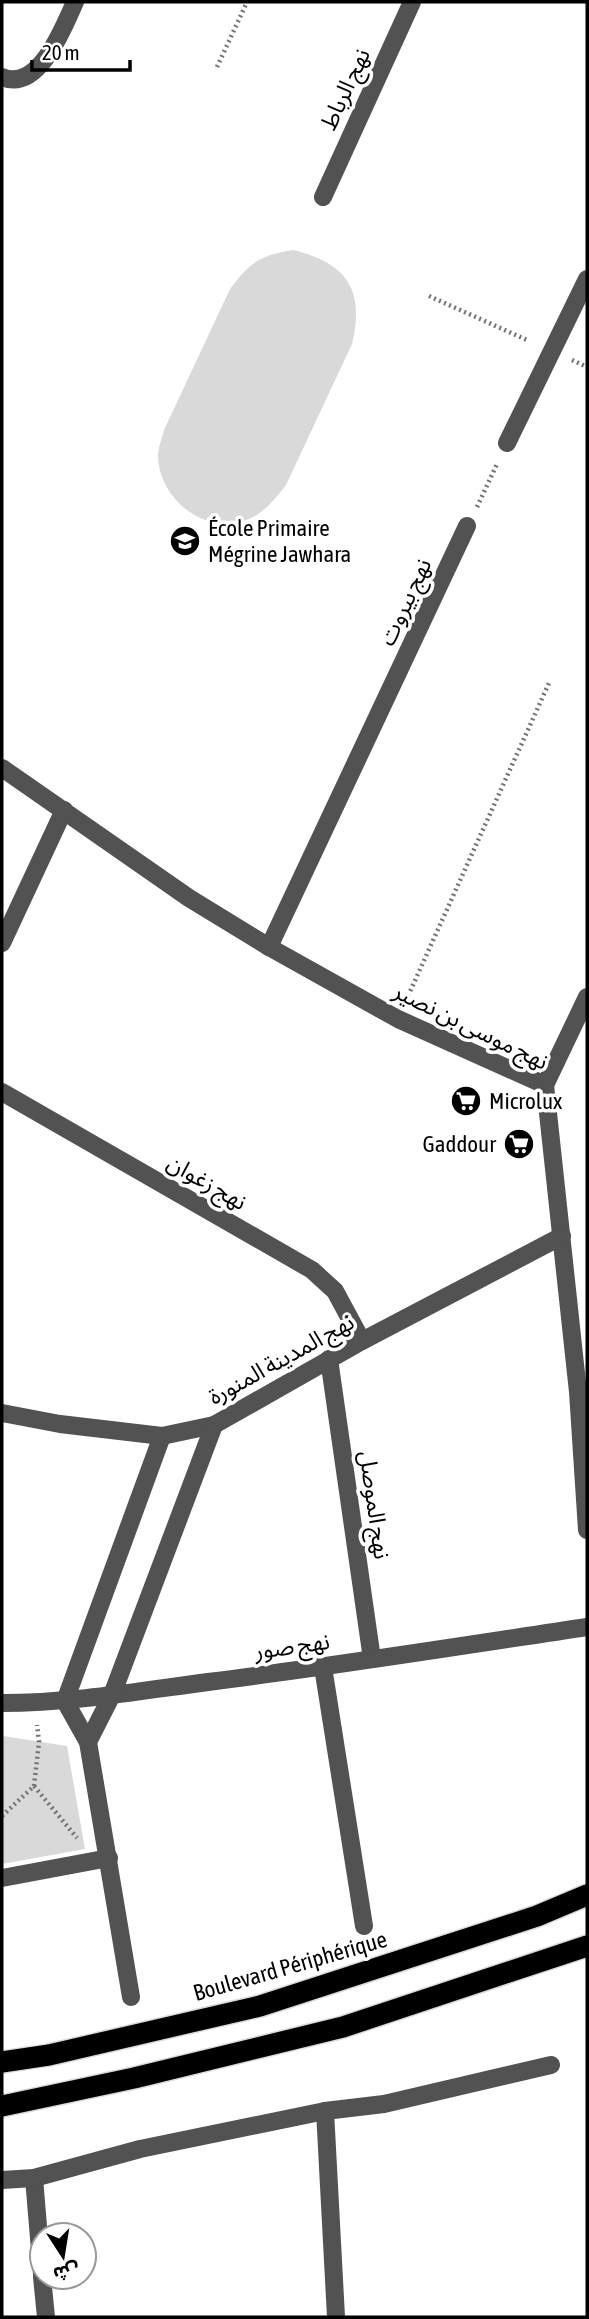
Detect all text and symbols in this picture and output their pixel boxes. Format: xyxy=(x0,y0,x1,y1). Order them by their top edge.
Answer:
scale bar xyxy=(32,28,130,72)
text: 20 m xyxy=(42,40,80,64)
street label: نهج الرباط xyxy=(315,44,379,136)
place label: École Primaire Mégrine Jawhara xyxy=(208,515,351,567)
school or university icon: École Primaire Mégrine Jawhara xyxy=(168,524,202,558)
street label: نهج بيروت xyxy=(374,554,440,651)
street label: نهج موسى بن نصير xyxy=(387,977,553,1078)
supermarket icon: Microlux xyxy=(449,1084,483,1118)
place label: Microlux xyxy=(489,1088,562,1114)
supermarket icon: Gaddour xyxy=(502,1127,536,1161)
place label: Gaddour xyxy=(423,1131,497,1157)
street label: نهج زغوان xyxy=(161,1149,251,1219)
street label: نهج المدينة المنورة xyxy=(204,1308,360,1413)
street label: نهج الموصل xyxy=(351,1449,395,1561)
street label: نهج صور xyxy=(252,1628,332,1668)
street label: Boulevard Périphérique xyxy=(190,1926,390,2006)
north arrow xyxy=(28,2221,98,2291)
text: ش xyxy=(52,2259,82,2286)

